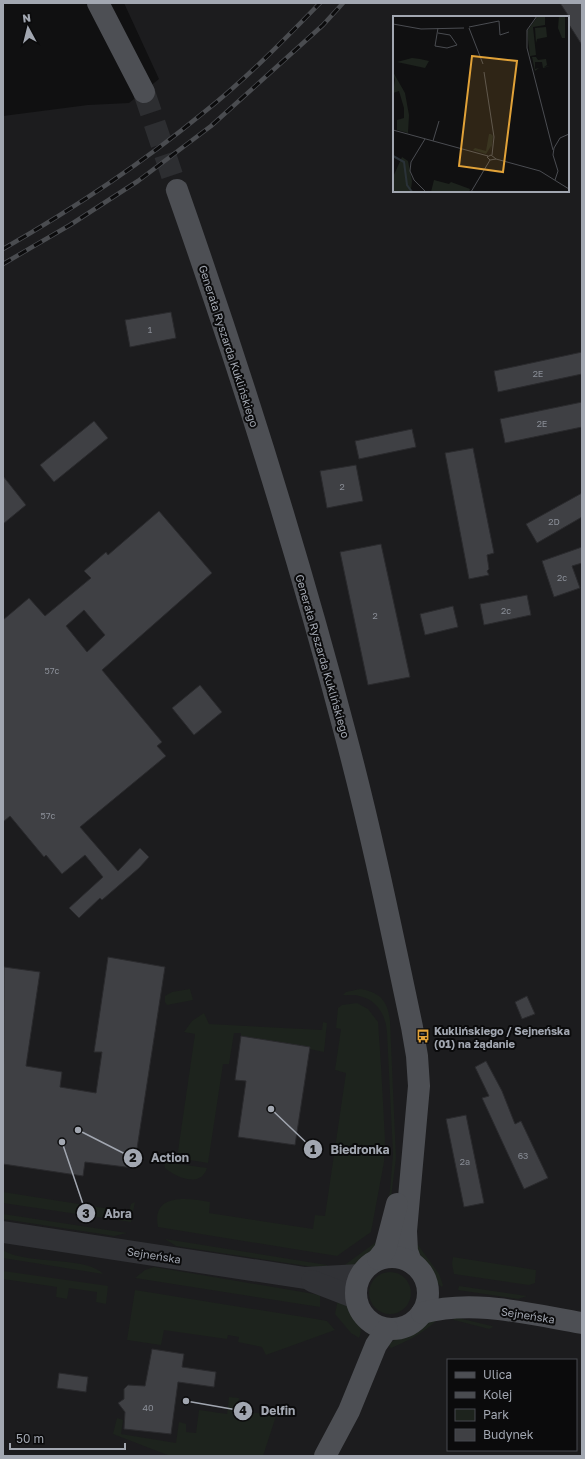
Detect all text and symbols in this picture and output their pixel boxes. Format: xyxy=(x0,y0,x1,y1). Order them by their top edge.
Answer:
north arrow xyxy=(8,8,48,48)
text: N xyxy=(22,11,32,25)
inset map xyxy=(393,16,569,192)
street label: Generała Ryszarda Kuklińskiego xyxy=(197,263,262,429)
house number: 1 xyxy=(148,324,153,335)
house number: 2E xyxy=(533,368,543,379)
house number: 2E xyxy=(537,418,547,429)
house number: 2 xyxy=(339,481,345,492)
house number: 2D xyxy=(548,516,560,527)
house number: 2c xyxy=(557,572,567,583)
street label: Generała Ryszarda Kuklińskiego xyxy=(293,573,353,740)
house number: 2c xyxy=(501,605,511,616)
house number: 2 xyxy=(372,610,378,621)
house number: 57c xyxy=(45,665,60,676)
house number: 57c xyxy=(41,810,56,821)
place label: Kuklińskiego / Sejneńska (01) na żądanie xyxy=(434,1024,570,1050)
bus stop icon: Kuklińskiego / Sejneńska (01) na żądanie xyxy=(415,1028,431,1044)
callout: Biedronka xyxy=(303,1137,398,1161)
text: 1 xyxy=(310,1142,316,1157)
text: Biedronka xyxy=(331,1142,390,1157)
callout: Action xyxy=(123,1146,197,1170)
text: 2 xyxy=(129,1150,137,1165)
text: Action xyxy=(151,1150,189,1165)
house number: 63 xyxy=(518,1150,528,1161)
house number: 2a xyxy=(460,1156,470,1167)
callout: Abra xyxy=(76,1201,139,1225)
text: 3 xyxy=(82,1206,90,1221)
text: Abra xyxy=(104,1206,132,1221)
street label: Sejneńska xyxy=(126,1244,182,1266)
street label: Sejneńska xyxy=(500,1304,556,1326)
legend xyxy=(447,1359,577,1451)
text: Ulica xyxy=(483,1367,512,1382)
text: Kolej xyxy=(483,1387,512,1402)
callout: Delfin xyxy=(233,1399,303,1423)
house number: 40 xyxy=(142,1402,154,1413)
text: 4 xyxy=(239,1403,247,1418)
text: Delfin xyxy=(261,1403,295,1418)
text: Park xyxy=(483,1407,509,1422)
scale bar xyxy=(10,1425,125,1451)
text: Budynek xyxy=(483,1427,534,1442)
text: 50 m xyxy=(16,1431,44,1446)

